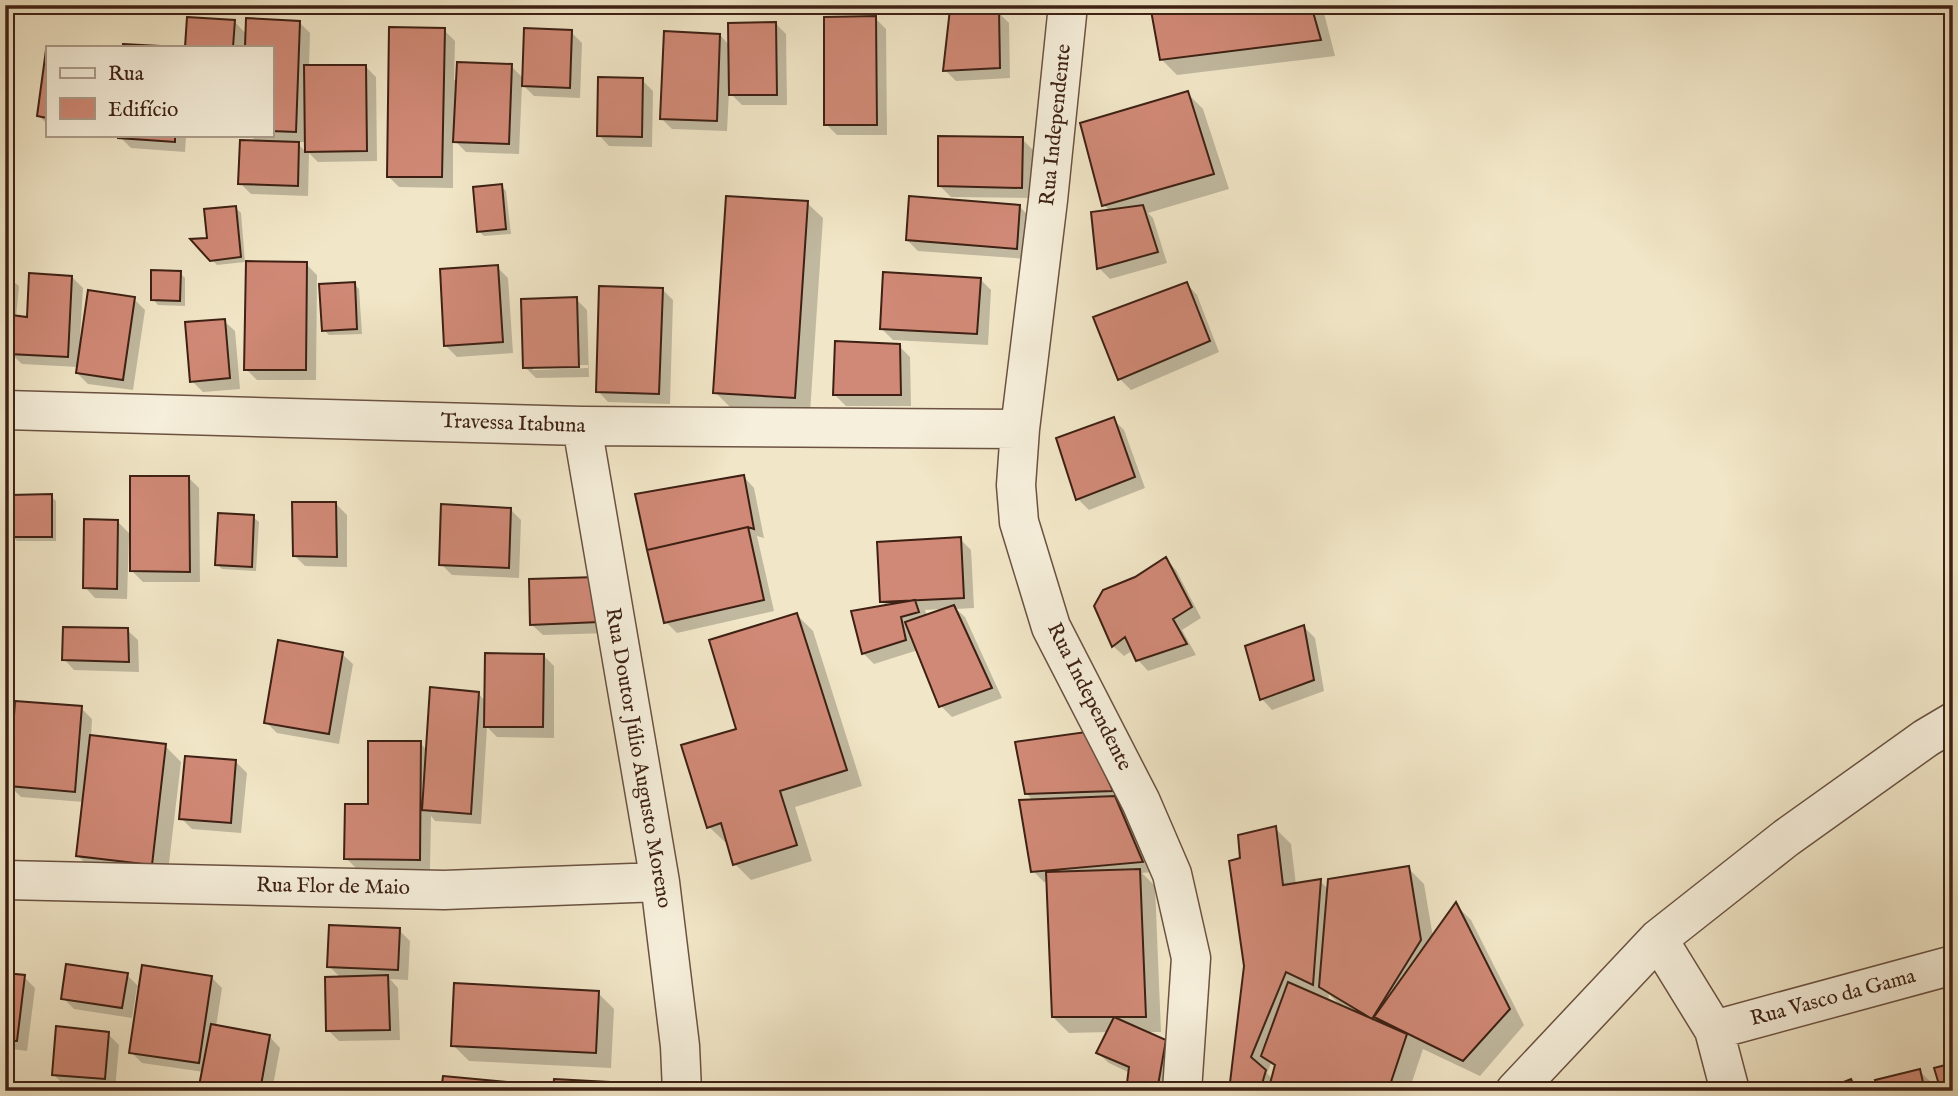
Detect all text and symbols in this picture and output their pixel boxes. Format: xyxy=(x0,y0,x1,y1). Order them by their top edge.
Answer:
street label: Rua Independente xyxy=(1034,42,1078,207)
legend xyxy=(46,46,273,136)
text: Rua xyxy=(108,61,145,88)
text: Edifício xyxy=(108,97,178,124)
street label: Travessa Itabuna xyxy=(440,408,587,440)
street label: Rua Doutor Júlio Augusto Moreno xyxy=(598,606,678,910)
street label: Rua Independente xyxy=(1040,618,1138,776)
street label: Rua Flor de Maio xyxy=(256,872,410,902)
street label: Rua Vasco da Gama xyxy=(1747,963,1920,1033)

